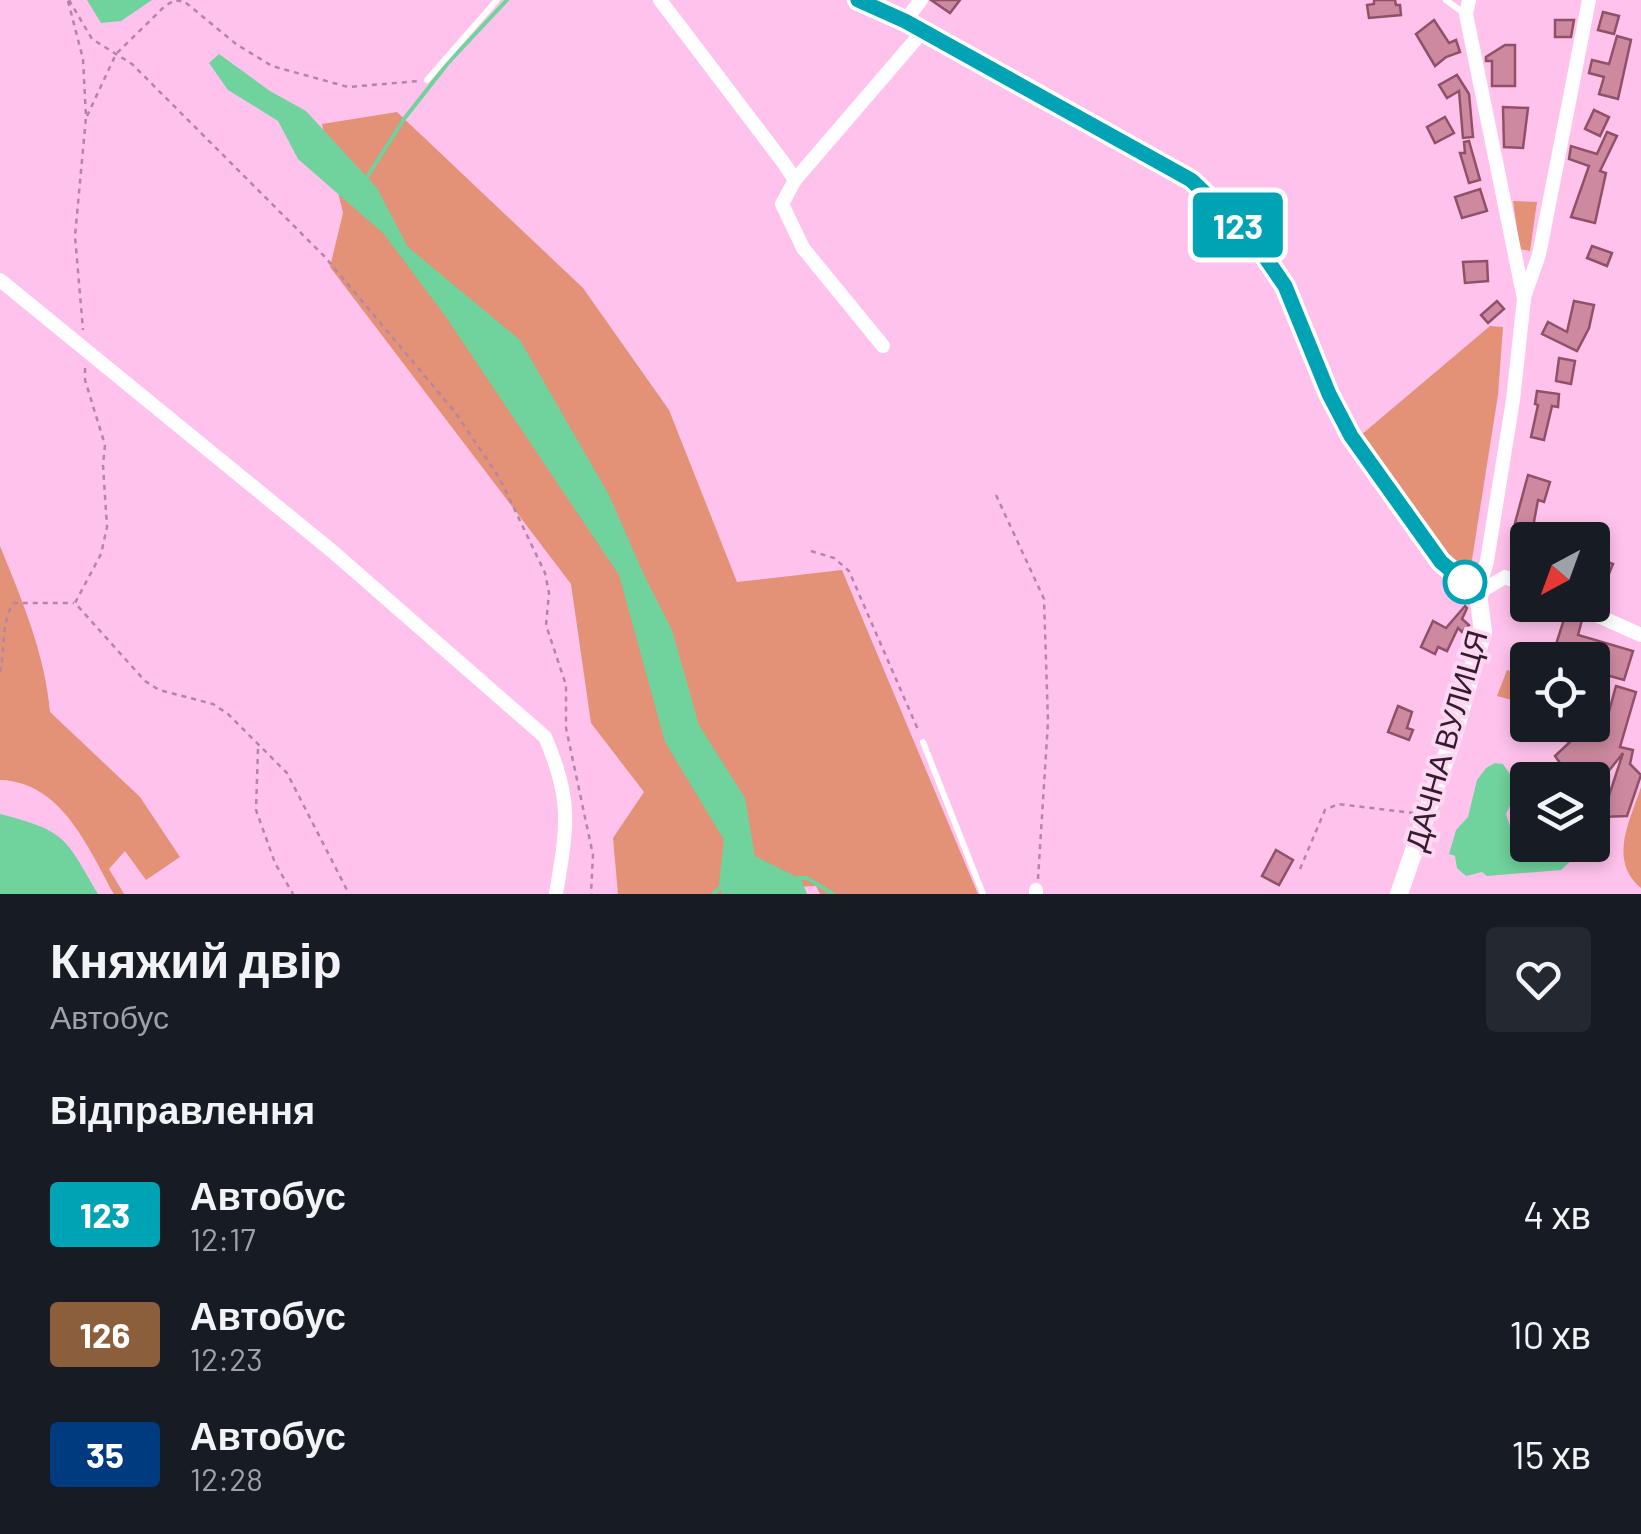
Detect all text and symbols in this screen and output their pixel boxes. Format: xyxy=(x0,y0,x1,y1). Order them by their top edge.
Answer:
line badge: 123 xyxy=(1180,192,1296,258)
text: 123 xyxy=(1213,204,1263,246)
north arrow xyxy=(1510,522,1610,622)
map controls xyxy=(1510,522,1610,862)
unlabelled marker xyxy=(1444,561,1486,603)
street label: ДАЧНА ВУЛИЦЯ xyxy=(1396,626,1494,854)
button: locate xyxy=(1510,642,1610,742)
button: layers xyxy=(1510,762,1610,862)
button: heart xyxy=(1486,927,1591,1032)
text: Княжий двір xyxy=(50,930,342,988)
text: Автобус xyxy=(50,997,169,1035)
text: Відправлення xyxy=(50,1086,315,1132)
text: Автобус xyxy=(190,1172,346,1218)
text: 4 хв xyxy=(1523,1191,1591,1237)
text: 123 xyxy=(80,1193,130,1235)
text: 12:17 xyxy=(190,1219,256,1257)
text: Автобус xyxy=(190,1292,346,1338)
text: 10 хв xyxy=(1509,1311,1591,1357)
text: 126 xyxy=(80,1313,130,1355)
text: 12:23 xyxy=(190,1339,263,1377)
text: Автобус xyxy=(190,1412,346,1458)
text: 15 хв xyxy=(1511,1431,1591,1477)
text: 35 xyxy=(86,1433,124,1475)
text: 12:28 xyxy=(190,1459,263,1497)

